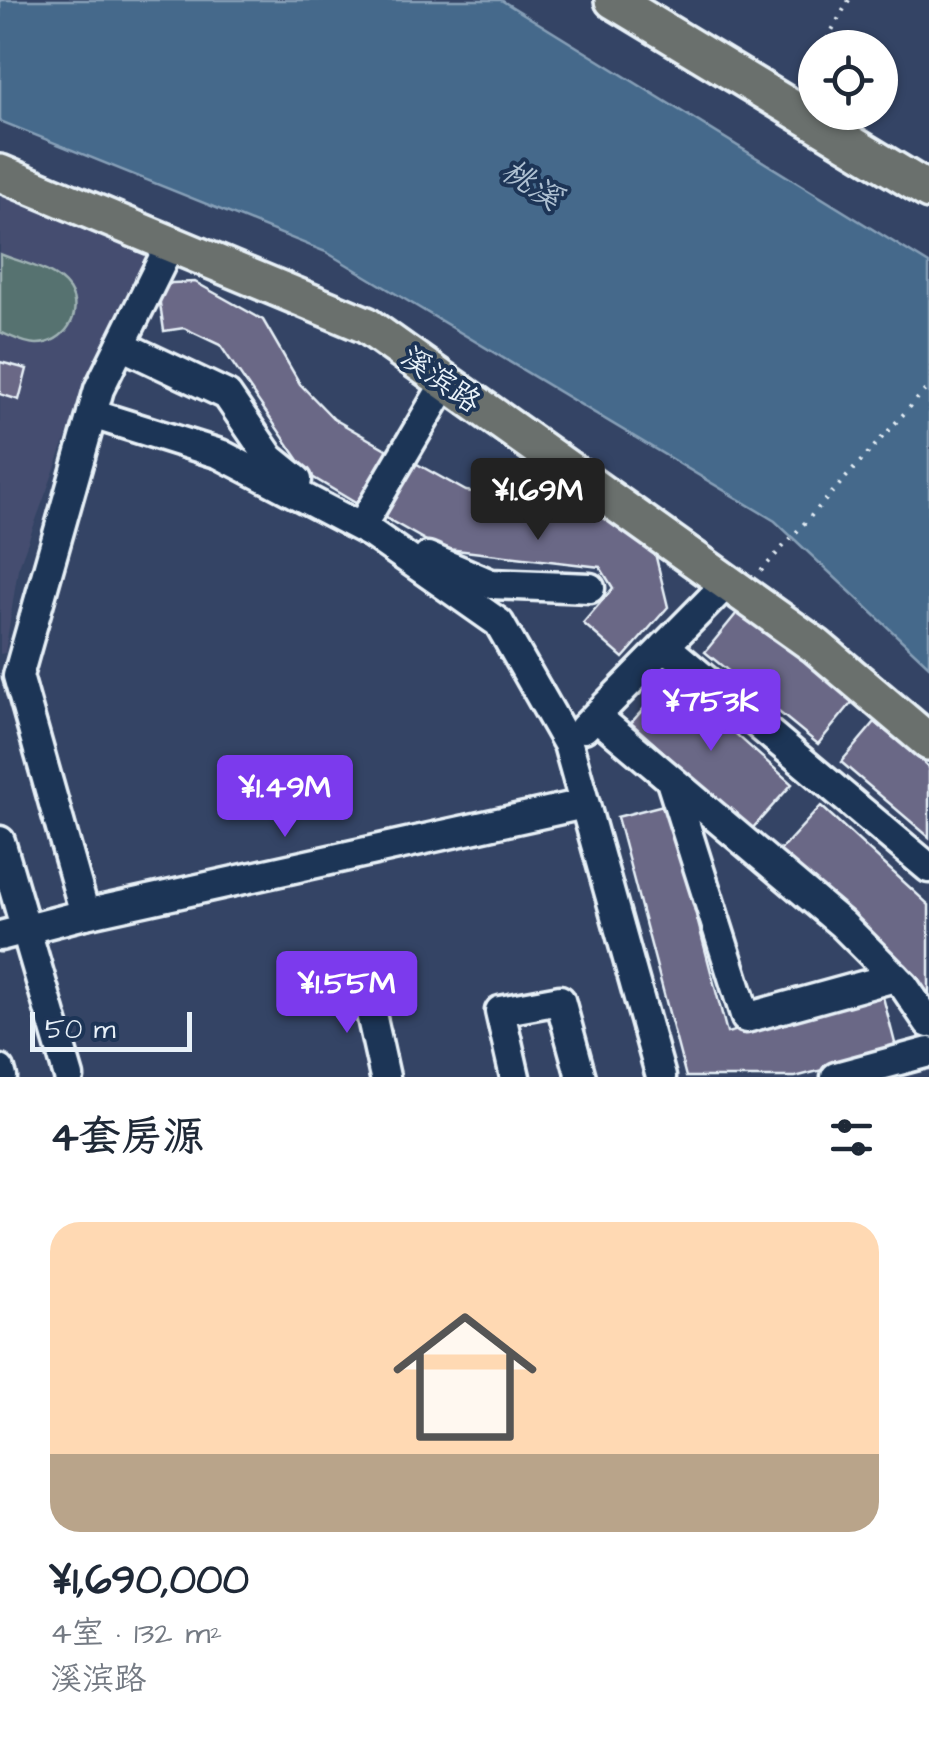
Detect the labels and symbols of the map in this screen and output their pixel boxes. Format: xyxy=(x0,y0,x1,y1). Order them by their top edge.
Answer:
water label: 桃溪 xyxy=(492,149,572,223)
street label: 溪滨路 xyxy=(392,336,489,423)
pin: ¥1.69M xyxy=(457,458,619,543)
pin: ¥753K xyxy=(641,669,781,754)
pin: ¥1.49M xyxy=(204,755,366,840)
pin: ¥1.55M xyxy=(266,951,428,1036)
scale bar xyxy=(30,1007,192,1052)

